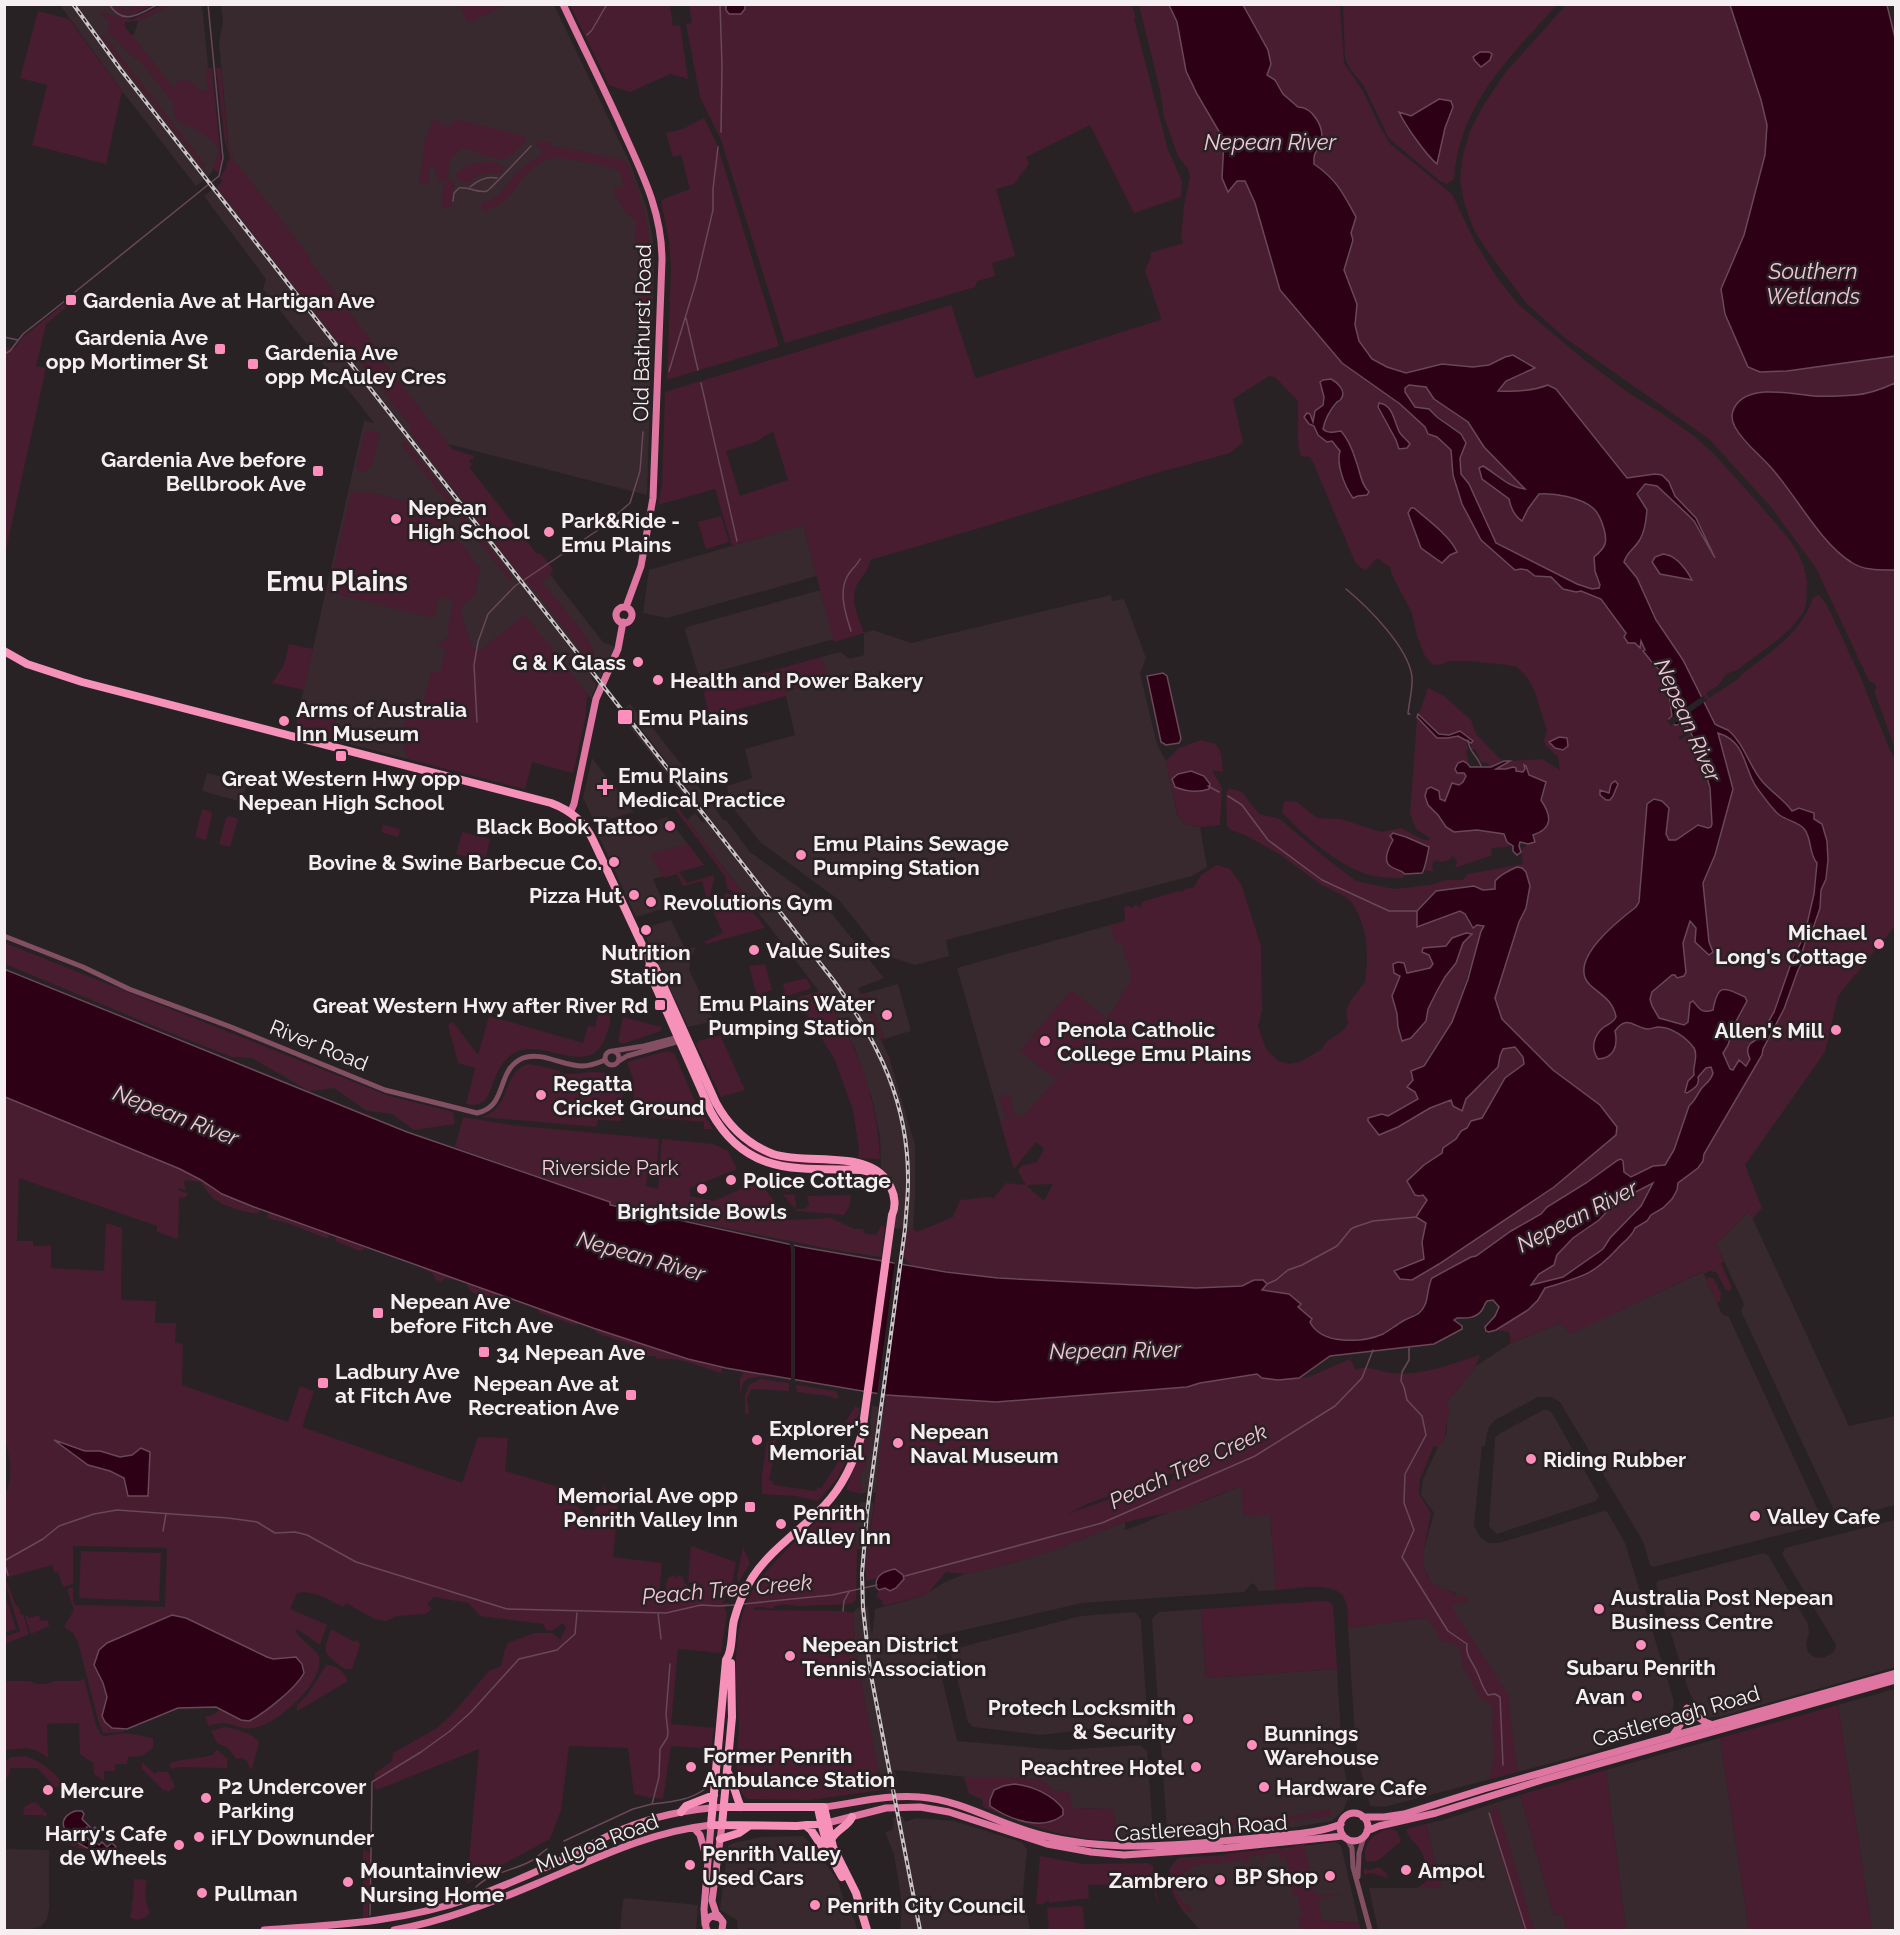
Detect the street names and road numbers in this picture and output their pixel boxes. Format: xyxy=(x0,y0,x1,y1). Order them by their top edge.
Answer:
street label: Old Bathurst Road xyxy=(628,244,656,422)
street label: River Road xyxy=(266,1014,372,1076)
street label: Castlereagh Road xyxy=(1589,1680,1763,1752)
street label: Mulgoa Road xyxy=(532,1808,662,1878)
street label: Castlereagh Road xyxy=(1114,1810,1288,1846)

